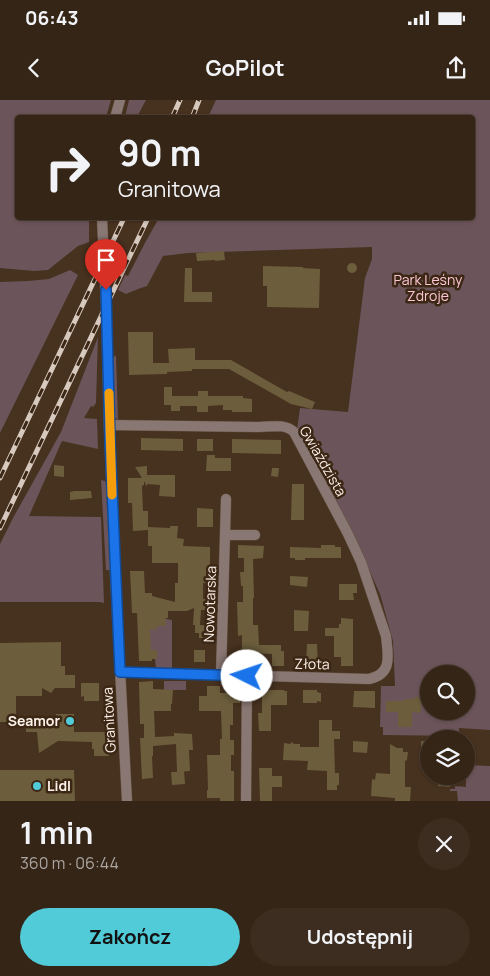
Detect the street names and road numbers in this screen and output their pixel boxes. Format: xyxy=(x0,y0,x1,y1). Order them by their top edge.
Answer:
street label: Gwiaździsta xyxy=(296,422,351,499)
street label: Nowotarska xyxy=(199,565,220,643)
street label: Złota xyxy=(294,654,330,673)
street label: Granitowa xyxy=(97,687,120,753)

